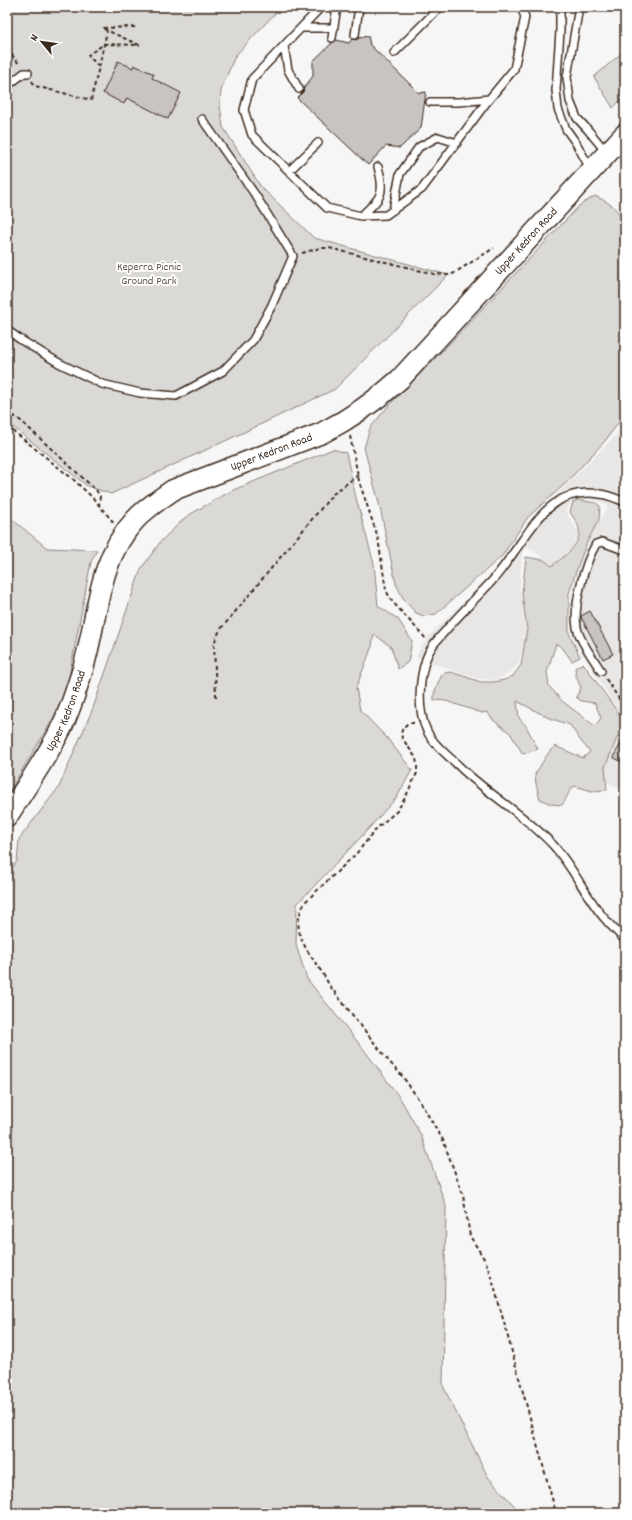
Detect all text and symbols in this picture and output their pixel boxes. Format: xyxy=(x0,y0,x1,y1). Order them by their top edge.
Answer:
north arrow xyxy=(22,22,62,62)
text: N xyxy=(27,31,44,44)
street label: Upper Kedron Road xyxy=(491,204,562,279)
park label: Keperra Picnic Ground Park xyxy=(117,259,181,290)
street label: Upper Kedron Road xyxy=(228,429,315,476)
street label: Upper Kedron Road xyxy=(42,668,90,755)

